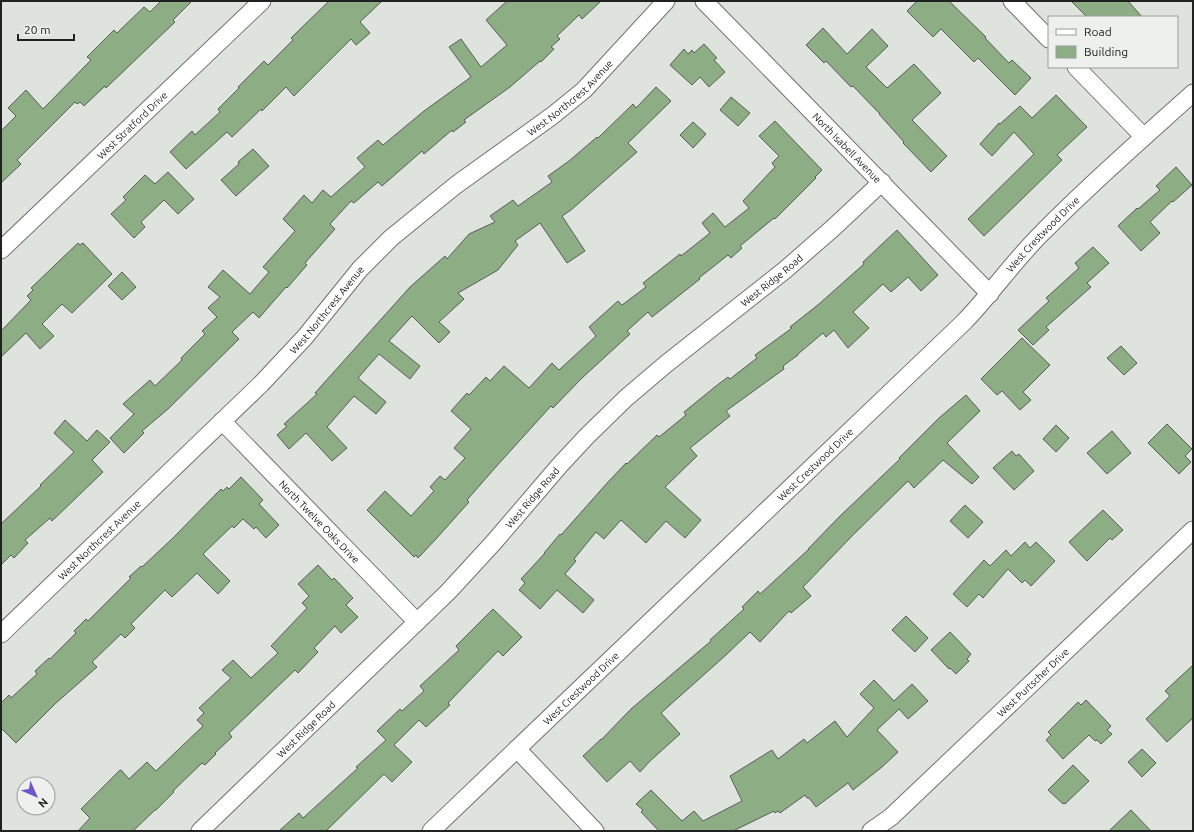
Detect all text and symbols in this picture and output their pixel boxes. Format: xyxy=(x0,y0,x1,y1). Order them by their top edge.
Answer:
scale bar xyxy=(18,16,74,42)
legend xyxy=(1048,16,1178,68)
text: 20 m xyxy=(24,23,51,36)
text: Road xyxy=(1084,25,1112,38)
text: Building xyxy=(1084,45,1128,58)
street label: West Northcrest Avenue xyxy=(525,58,615,138)
street label: West Stratford Drive xyxy=(95,89,170,161)
street label: North Isabell Avenue xyxy=(810,111,883,185)
street label: West Crestwood Drive xyxy=(1004,194,1082,274)
street label: West Ridge Road xyxy=(739,252,805,309)
street label: West Northcrest Avenue xyxy=(288,264,366,356)
street label: West Crestwood Drive xyxy=(775,426,855,503)
street label: West Ridge Road xyxy=(503,465,562,530)
street label: North Twelve Oaks Drive xyxy=(277,478,362,565)
street label: West Northcrest Avenue xyxy=(56,498,143,582)
street label: West Purtscher Drive xyxy=(995,646,1071,719)
street label: West Crestwood Drive xyxy=(541,650,621,727)
street label: West Ridge Road xyxy=(275,699,338,760)
north arrow xyxy=(16,776,56,816)
text: N xyxy=(36,796,50,810)

